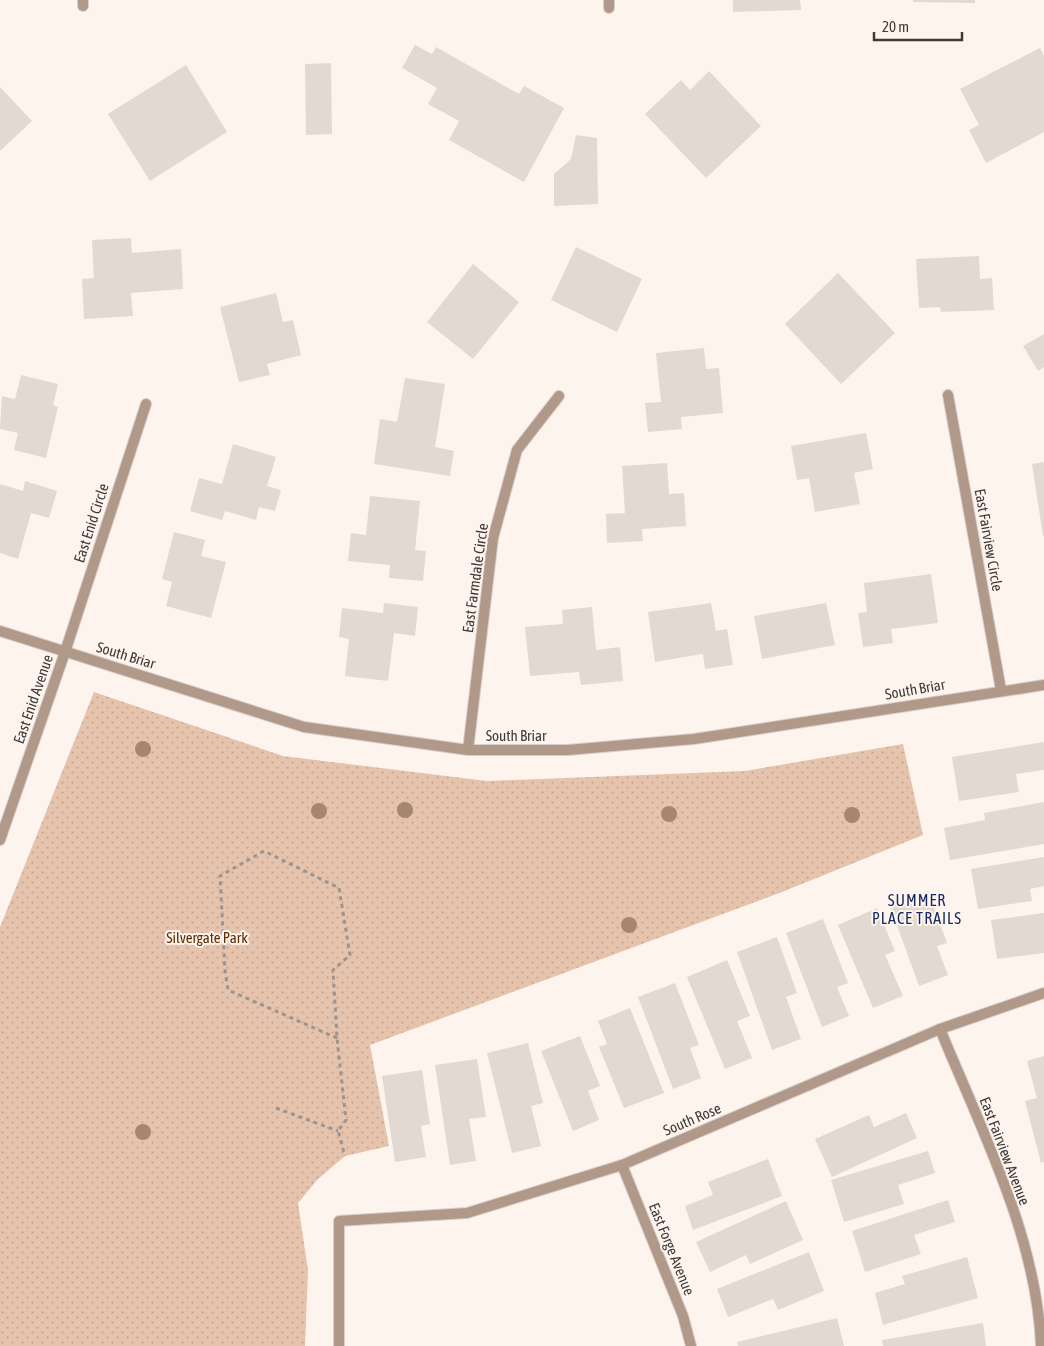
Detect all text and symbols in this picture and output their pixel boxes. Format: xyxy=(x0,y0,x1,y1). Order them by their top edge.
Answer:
scale bar xyxy=(874,10,962,42)
text: 20 m xyxy=(882,18,909,35)
street label: East Enid Circle xyxy=(70,481,112,565)
street label: East Fairview Circle xyxy=(972,487,1006,593)
street label: East Farmdale Circle xyxy=(459,522,491,634)
street label: South Briar xyxy=(95,638,158,672)
street label: East Enid Avenue xyxy=(10,652,56,746)
street label: South Briar xyxy=(884,675,947,703)
street label: South Briar xyxy=(486,727,547,744)
district label: SUMMER PLACE TRAILS xyxy=(872,891,962,927)
park label: Silvergate Park xyxy=(166,929,248,946)
street label: East Fairview Avenue xyxy=(977,1095,1034,1208)
street label: South Rose xyxy=(661,1099,724,1139)
street label: East Forge Avenue xyxy=(646,1200,698,1298)

